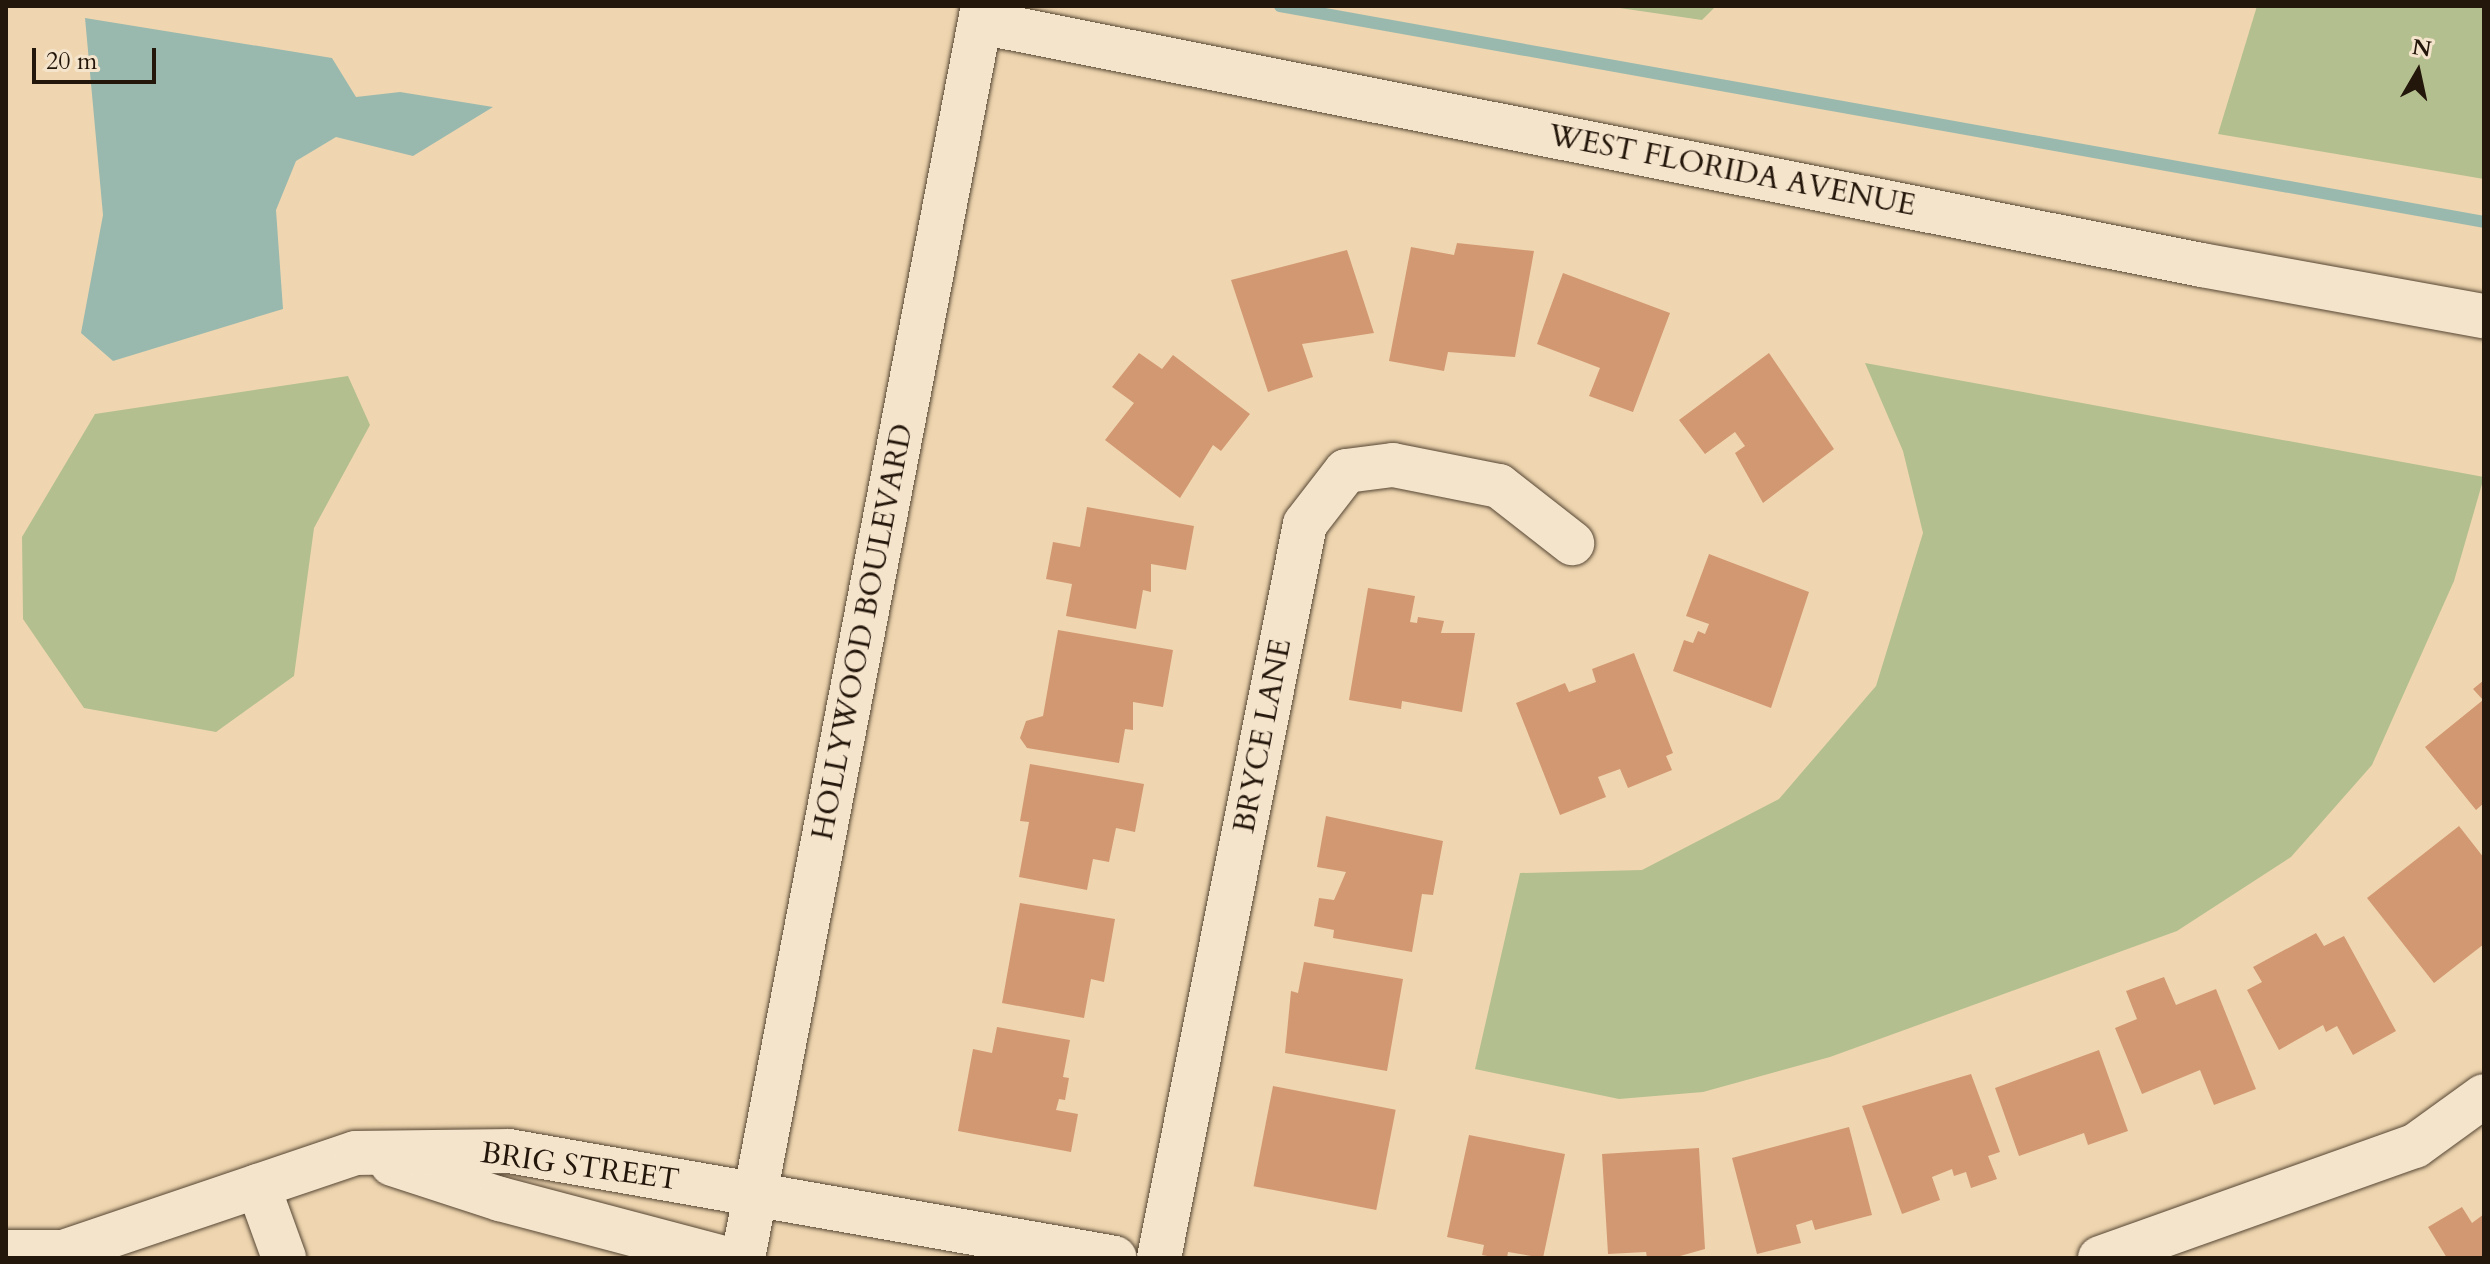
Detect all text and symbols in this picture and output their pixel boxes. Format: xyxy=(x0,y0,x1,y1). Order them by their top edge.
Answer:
scale bar xyxy=(36,32,160,82)
north arrow xyxy=(2378,32,2458,112)
text: N xyxy=(2410,32,2434,65)
text: 20 m xyxy=(46,45,97,78)
street label: WEST FLORIDA AVENUE xyxy=(1545,118,1919,224)
street label: HOLLYWOOD BOULEVARD xyxy=(805,421,921,843)
street label: BRYCE LANE xyxy=(1227,636,1299,836)
street label: BRIG STREET xyxy=(478,1135,682,1199)

